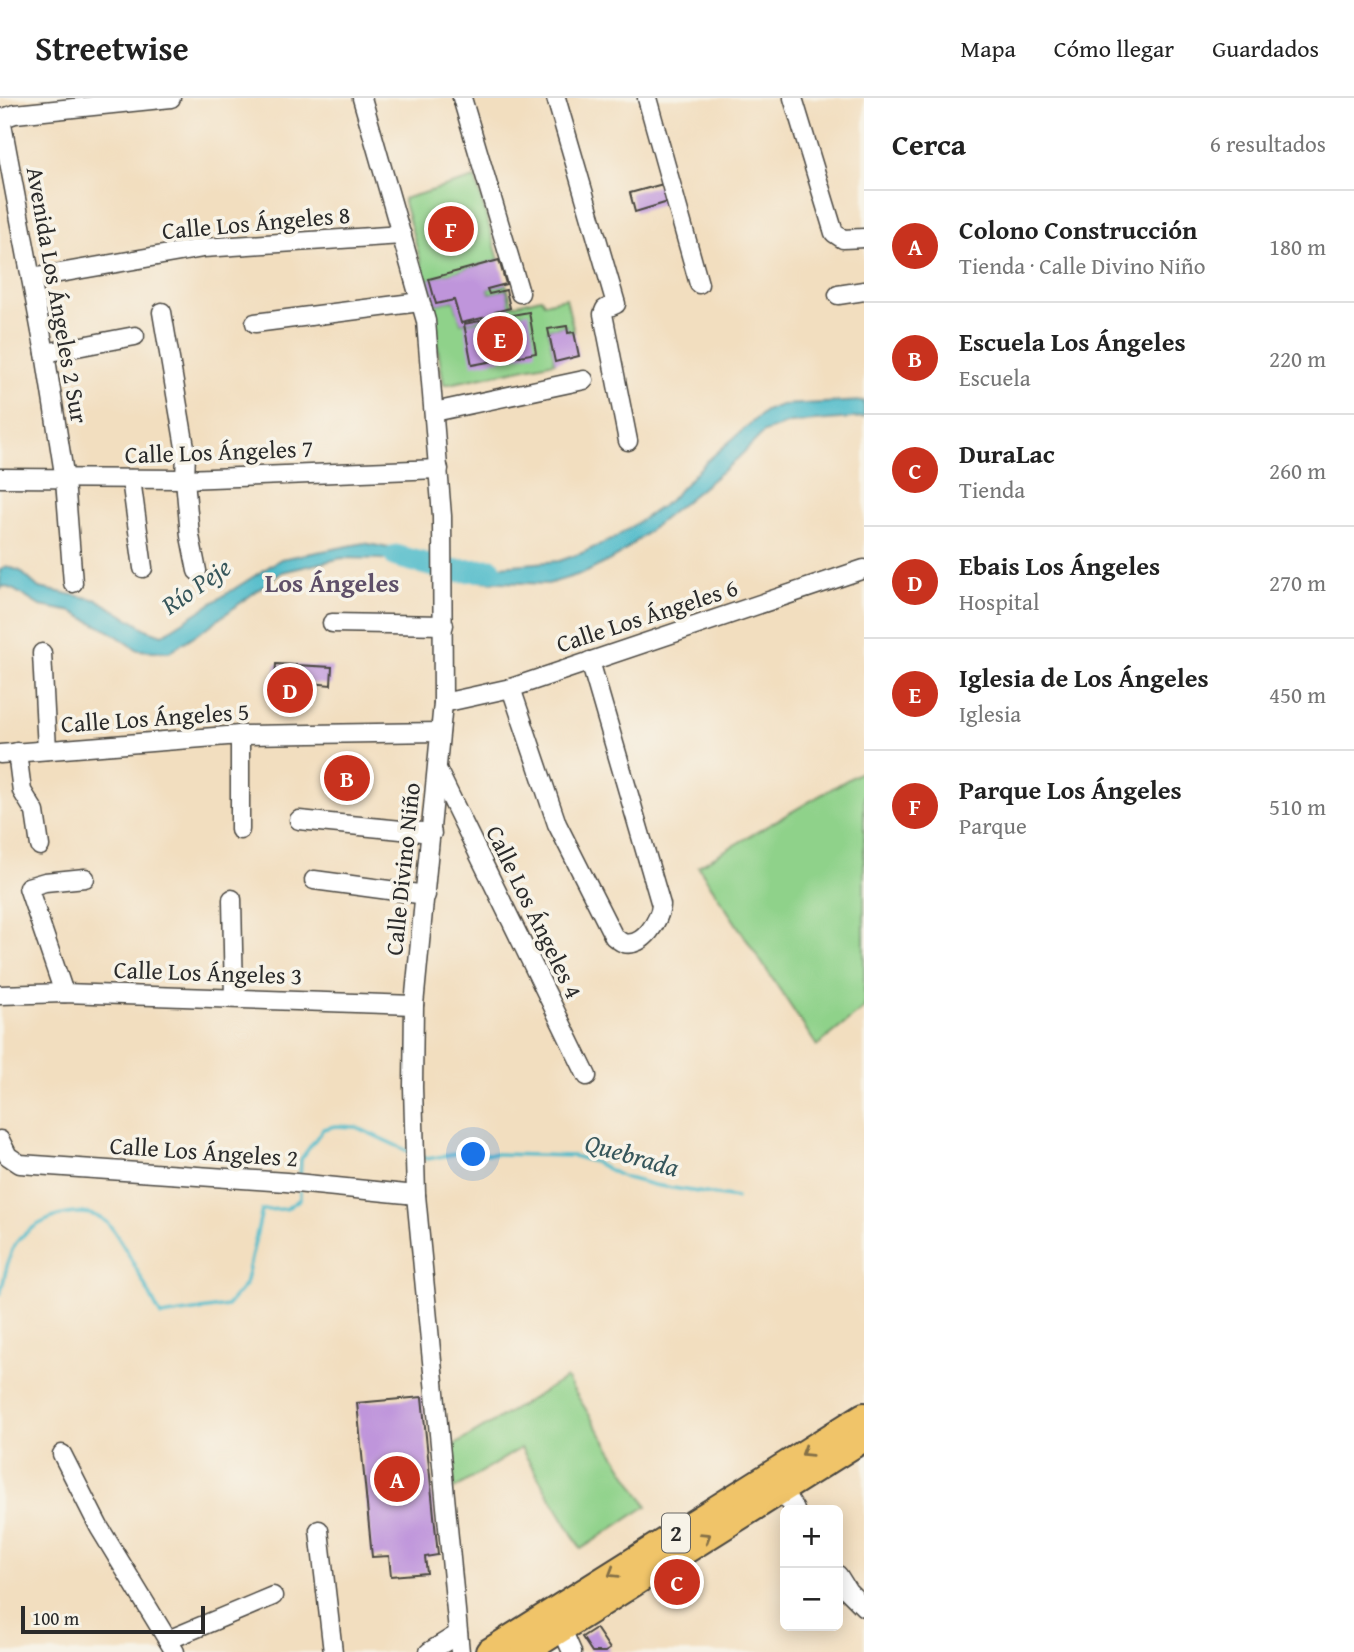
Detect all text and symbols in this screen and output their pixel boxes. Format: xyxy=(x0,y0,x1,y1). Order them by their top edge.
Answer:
text: Streetwise xyxy=(35,24,189,72)
text: Mapa xyxy=(960,31,1016,66)
text: Cómo llegar xyxy=(1054,31,1174,66)
text: Guardados xyxy=(1212,31,1319,66)
text: Cerca xyxy=(892,122,966,166)
text: 6 resultados xyxy=(1210,127,1326,160)
street label: Avenida Los Ángeles 2 Sur xyxy=(18,164,97,426)
street label: Calle Los Ángeles 8 xyxy=(160,197,352,248)
pin: F xyxy=(428,203,474,255)
text: Colono Construcción xyxy=(959,210,1197,249)
text: A xyxy=(908,230,922,263)
text: 180 m xyxy=(1269,230,1326,263)
text: Tienda · Calle Divino Niño xyxy=(959,249,1206,282)
pin: E xyxy=(477,313,523,365)
text: Escuela Los Ángeles xyxy=(959,322,1186,361)
text: B xyxy=(908,342,922,375)
text: 220 m xyxy=(1269,342,1326,375)
text: Escuela xyxy=(959,361,1031,394)
street label: Calle Los Ángeles 7 xyxy=(124,431,314,472)
text: DuraLac xyxy=(959,434,1055,473)
text: C xyxy=(908,454,922,487)
text: 260 m xyxy=(1269,454,1326,487)
text: Tienda xyxy=(959,473,1025,506)
text: Ebais Los Ángeles xyxy=(959,546,1160,585)
water label: Río Peje xyxy=(152,547,239,624)
district label: Los Ángeles xyxy=(265,563,399,602)
text: D xyxy=(908,566,922,599)
text: 270 m xyxy=(1269,566,1326,599)
street label: Calle Los Ángeles 6 xyxy=(552,570,742,661)
text: Hospital xyxy=(959,585,1039,618)
text: Iglesia de Los Ángeles xyxy=(959,658,1209,697)
pin: D xyxy=(267,664,313,716)
text: E xyxy=(909,678,921,711)
text: 450 m xyxy=(1269,678,1326,711)
street label: Calle Los Ángeles 5 xyxy=(60,693,250,742)
text: Iglesia xyxy=(959,697,1021,730)
pin: B xyxy=(324,752,370,804)
text: Parque Los Ángeles xyxy=(959,770,1182,809)
street label: Calle Divino Niño xyxy=(376,781,429,957)
text: F xyxy=(909,790,921,823)
text: 510 m xyxy=(1269,790,1326,823)
text: Parque xyxy=(959,809,1027,842)
street label: Calle Los Ángeles 4 xyxy=(477,819,592,1004)
street label: Calle Los Ángeles 3 xyxy=(113,952,303,993)
water label: Quebrada xyxy=(580,1123,684,1187)
street label: Calle Los Ángeles 2 xyxy=(109,1127,299,1176)
your location xyxy=(456,1137,490,1171)
one-way arrow xyxy=(801,1444,814,1457)
pin: A xyxy=(374,1453,420,1505)
map controls xyxy=(780,1505,843,1631)
button: + xyxy=(780,1505,843,1568)
road number: 2 xyxy=(662,1514,690,1552)
one-way arrow xyxy=(698,1533,711,1546)
pin: C xyxy=(654,1556,700,1608)
one-way arrow xyxy=(608,1564,621,1577)
button: − xyxy=(780,1568,843,1631)
scale bar xyxy=(21,1603,205,1635)
text: 100 m xyxy=(32,1604,79,1632)

